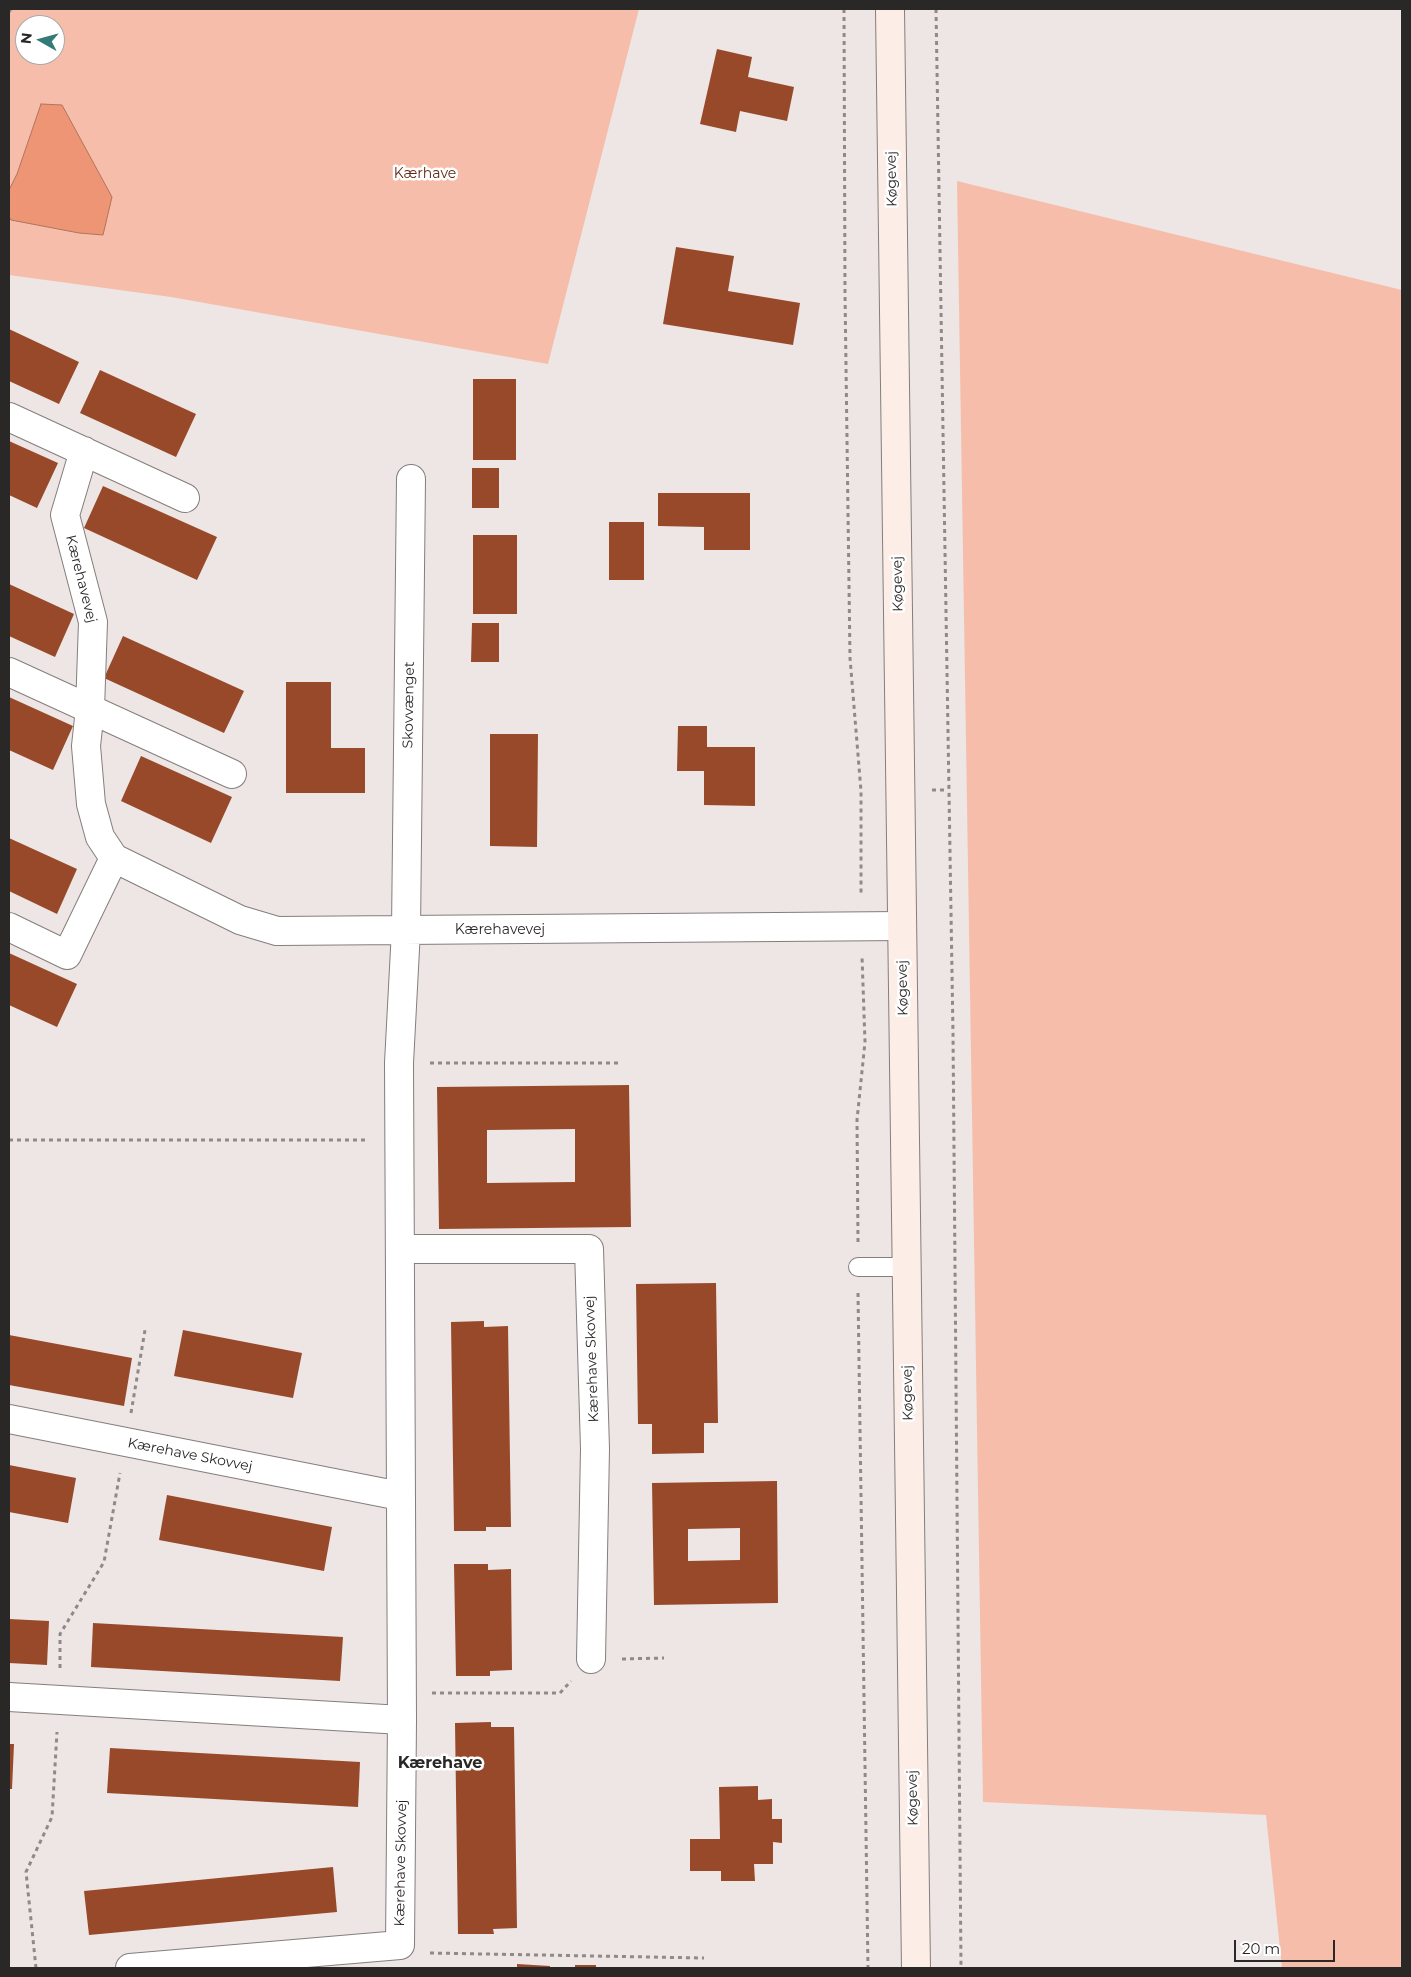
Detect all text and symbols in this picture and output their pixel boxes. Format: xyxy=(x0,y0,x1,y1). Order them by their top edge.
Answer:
north arrow xyxy=(15,15,65,65)
text: N xyxy=(16,32,36,45)
street label: Køgevej xyxy=(883,151,901,207)
park label: Kærhave xyxy=(394,166,456,182)
street label: Kærehavevej xyxy=(62,533,100,625)
street label: Køgevej xyxy=(889,556,907,612)
street label: Skovvænget xyxy=(400,661,418,749)
street label: Kærehavevej xyxy=(455,922,545,938)
street label: Køgevej xyxy=(894,960,912,1016)
street label: Kærehave Skovvej xyxy=(581,1295,603,1423)
street label: Køgevej xyxy=(899,1365,917,1421)
street label: Kærehave Skovvej xyxy=(126,1435,254,1475)
district label: Kærehave xyxy=(398,1753,482,1773)
street label: Køgevej xyxy=(904,1770,922,1826)
street label: Kærehave Skovvej xyxy=(391,1799,411,1927)
scale bar xyxy=(1236,1930,1337,1962)
text: 20 m xyxy=(1242,1939,1280,1958)

